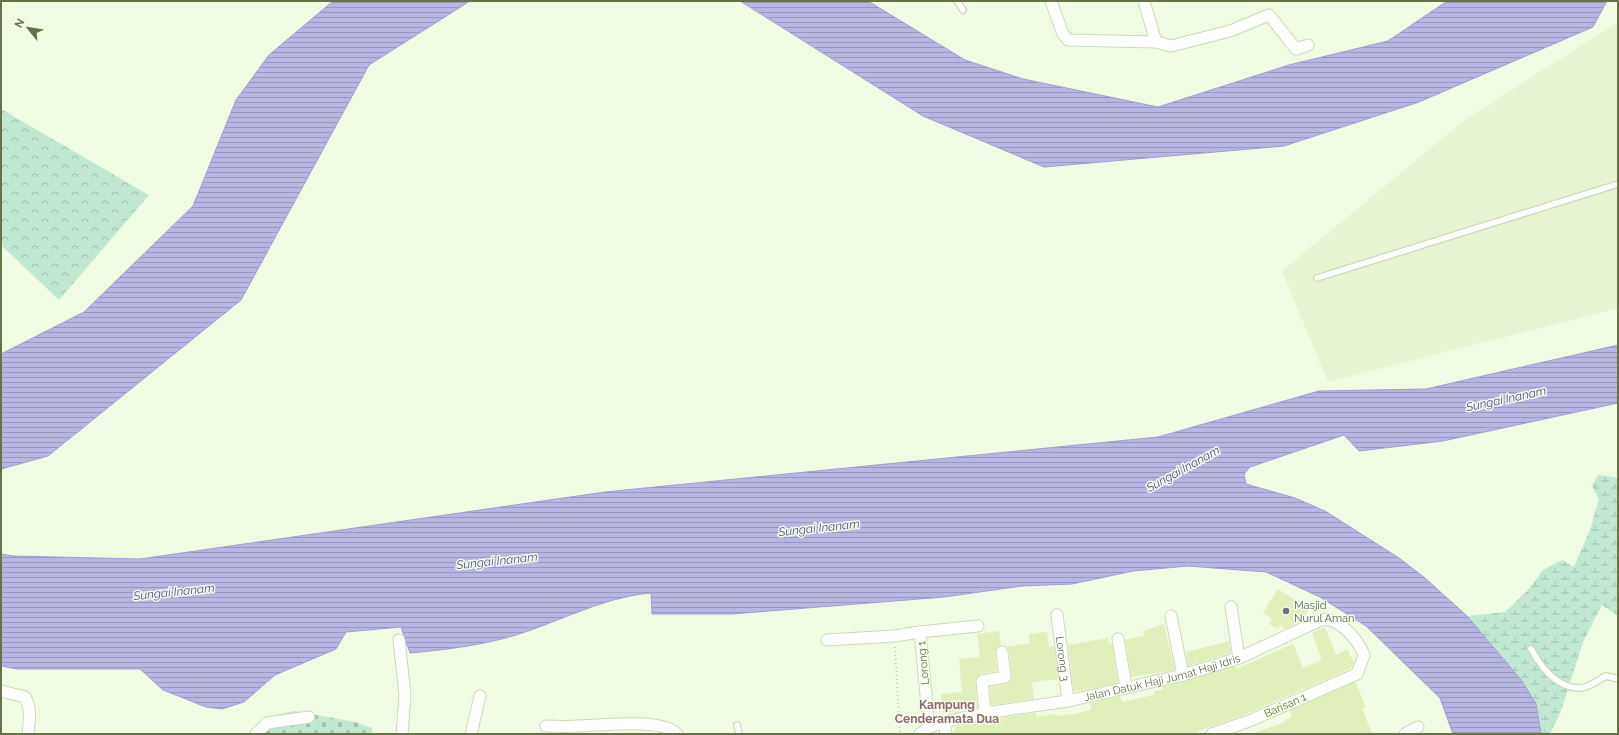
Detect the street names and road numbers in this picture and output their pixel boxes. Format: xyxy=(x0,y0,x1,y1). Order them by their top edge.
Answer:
street label: Lorong 3 xyxy=(1053,636,1071,682)
street label: Lorong 1 xyxy=(915,640,932,685)
street label: Jalan Datuk Haji Jumat Haji Idris xyxy=(1083,652,1242,704)
street label: Barisan 1 xyxy=(1262,690,1309,721)

